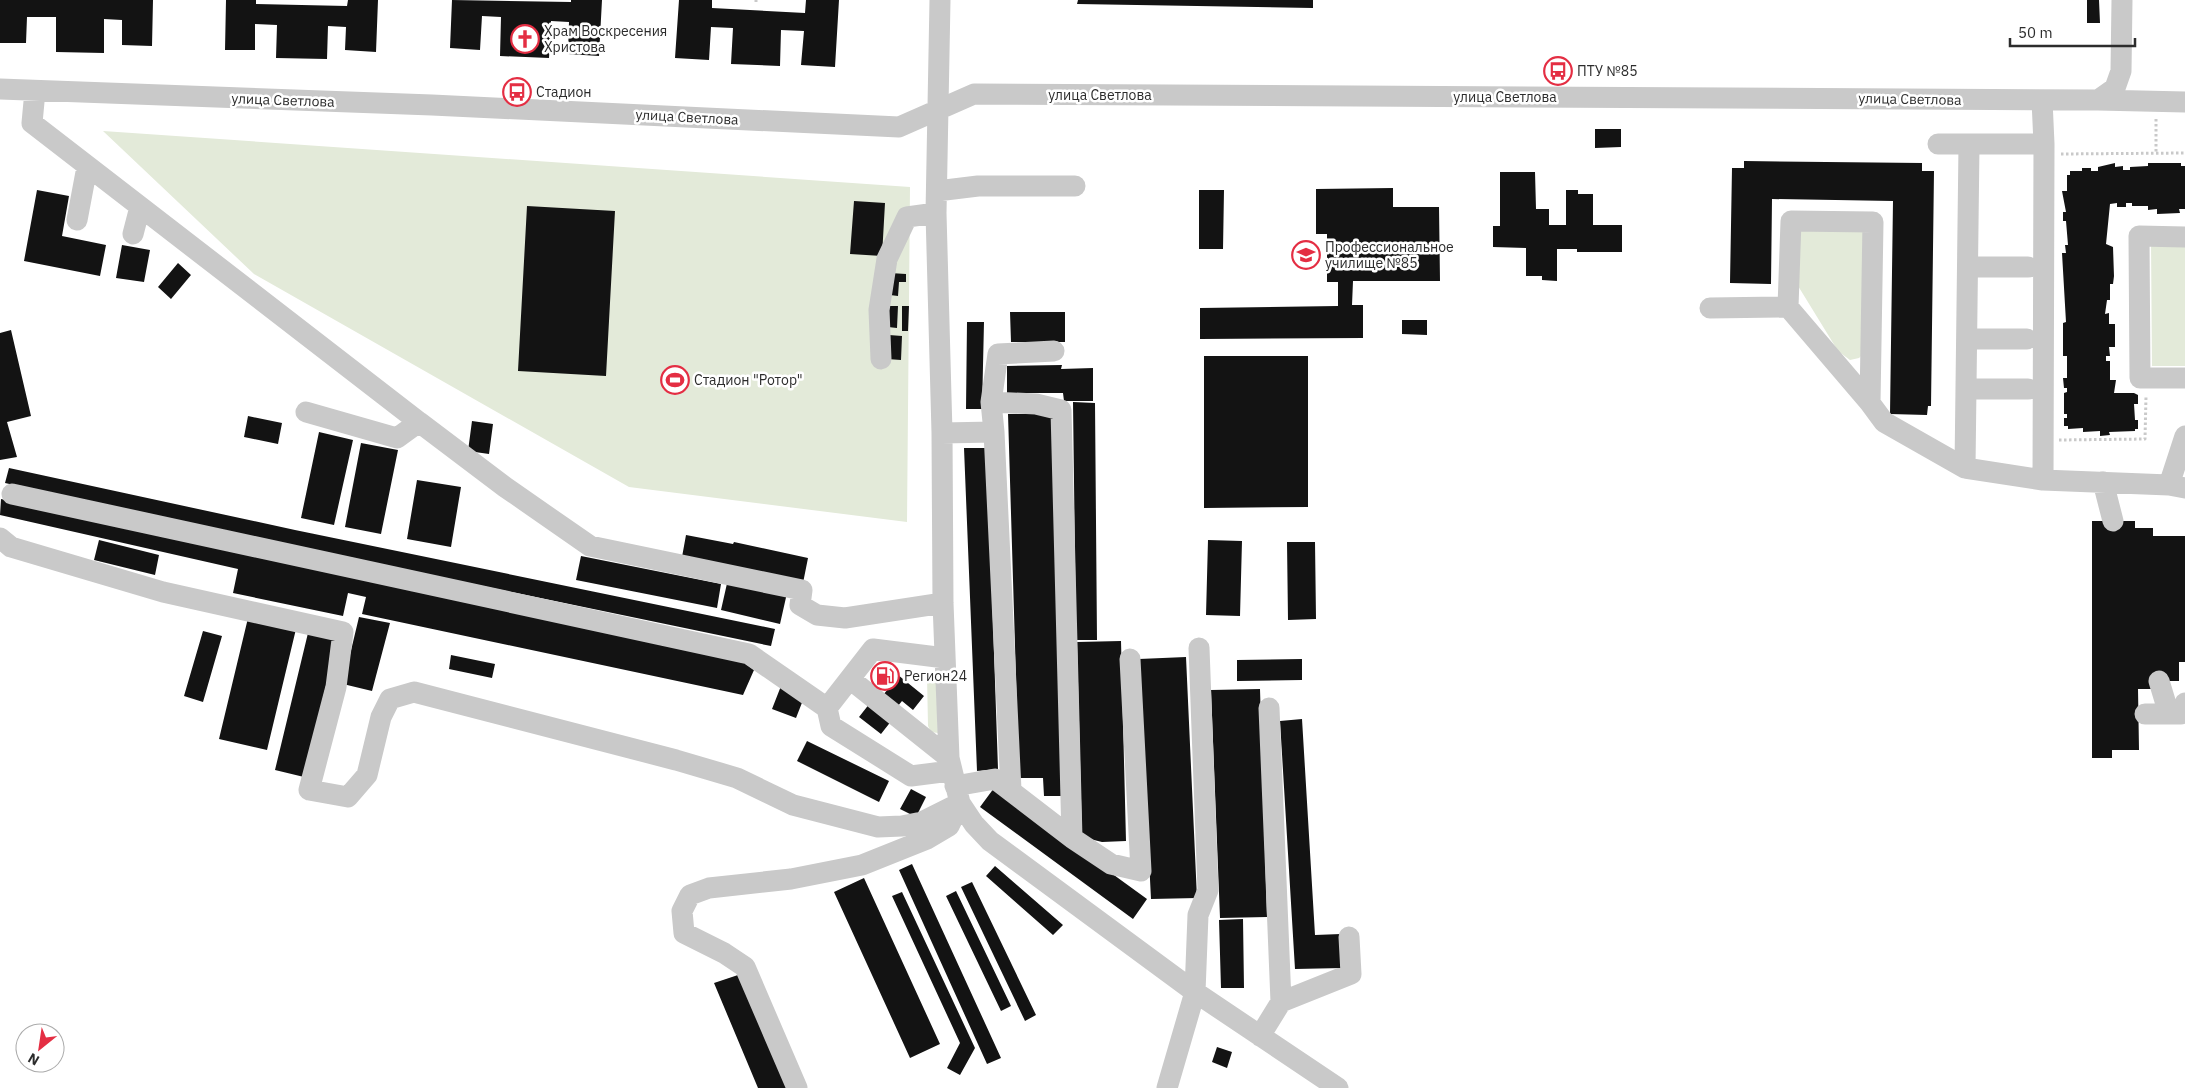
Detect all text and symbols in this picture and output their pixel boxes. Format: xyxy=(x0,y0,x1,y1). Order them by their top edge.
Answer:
scale bar xyxy=(2010,15,2135,47)
place label: Храм Воскресения Христова xyxy=(544,22,667,56)
text: 50 m xyxy=(2018,23,2053,42)
church icon: Храм Воскресения Христова xyxy=(510,24,540,54)
bus stop icon: ПТУ №85 xyxy=(1543,56,1573,86)
place label: ПТУ №85 xyxy=(1577,62,1638,80)
bus stop icon: Стадион xyxy=(502,77,532,107)
place label: Стадион xyxy=(536,83,592,101)
street label: улица Светлова xyxy=(1048,86,1152,104)
street label: улица Светлова xyxy=(1453,88,1557,106)
street label: улица Светлова xyxy=(231,89,335,111)
street label: улица Светлова xyxy=(1858,89,1962,109)
street label: улица Светлова xyxy=(635,105,740,129)
place label: Профессиональное училище №85 xyxy=(1325,238,1454,272)
school or university icon: Профессиональное училище №85 xyxy=(1291,240,1321,270)
sports icon: Стадион "Ротор" xyxy=(660,365,690,395)
place label: Стадион "Ротор" xyxy=(694,371,803,389)
fuel station icon: Регион24 xyxy=(870,661,900,691)
place label: Регион24 xyxy=(904,667,967,685)
north arrow xyxy=(15,1023,65,1073)
text: N xyxy=(25,1049,42,1070)

